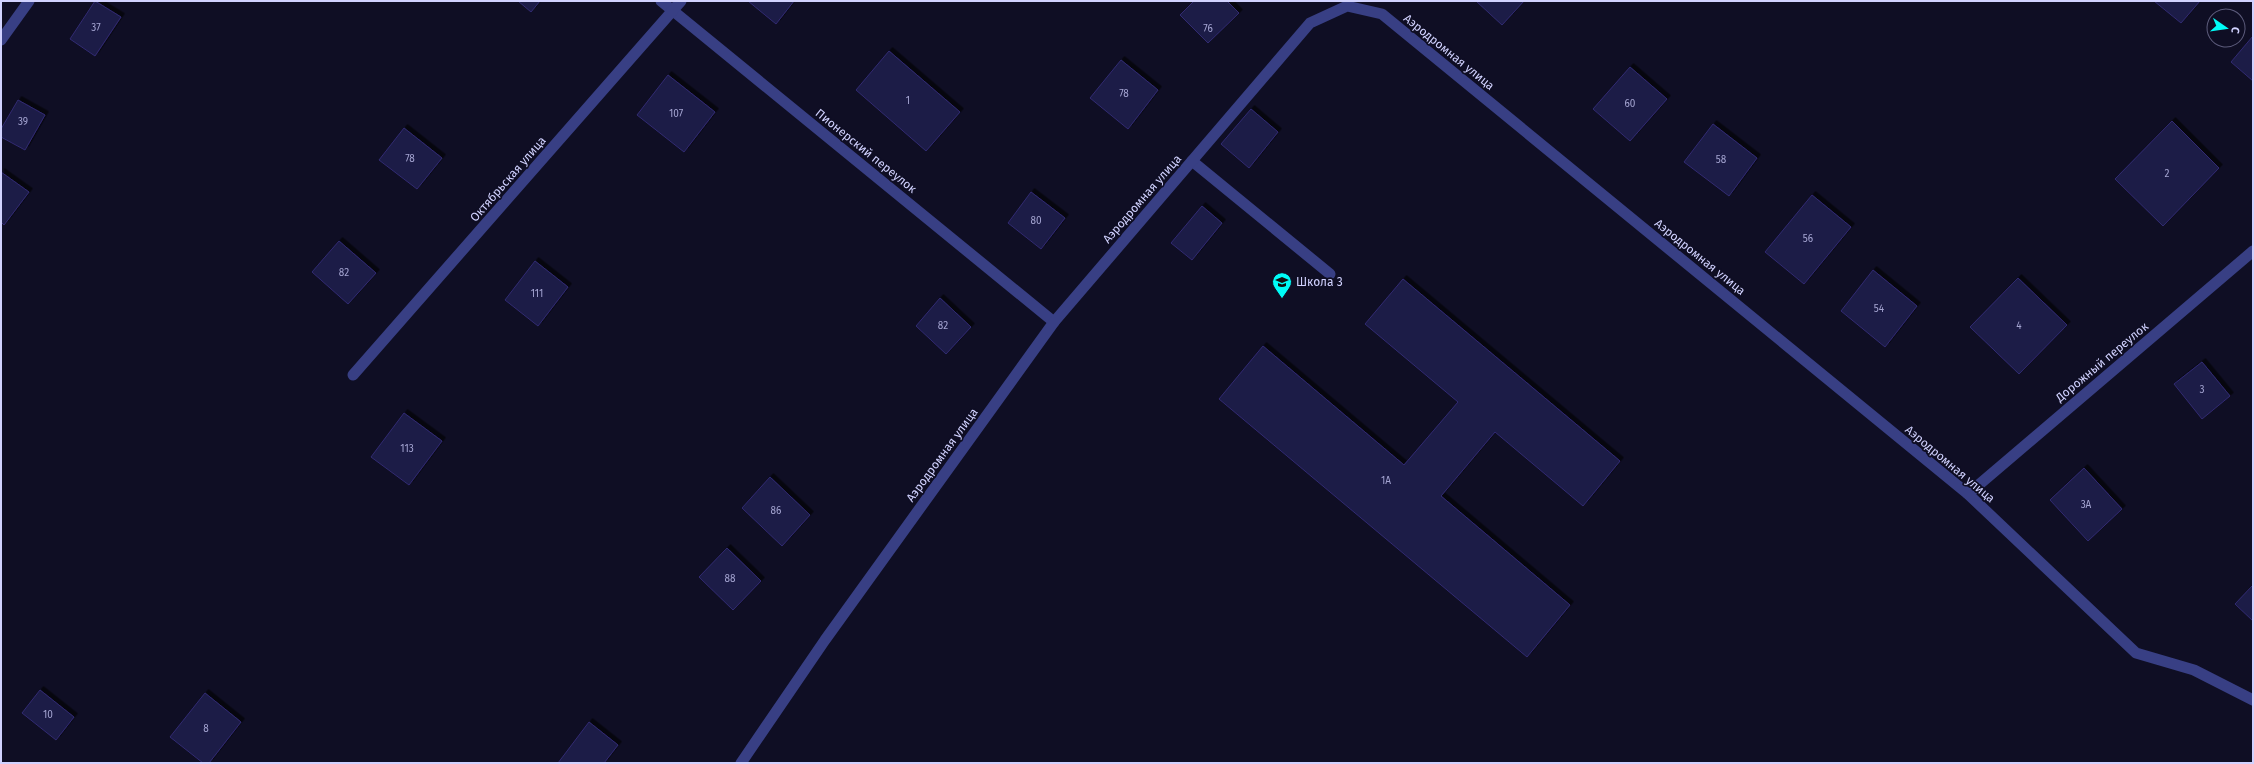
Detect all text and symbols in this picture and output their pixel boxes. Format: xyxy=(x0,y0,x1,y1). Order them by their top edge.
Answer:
north arrow xyxy=(2206,8,2246,48)
street label: Аэродромная улица xyxy=(1401,11,1497,93)
house number: 37 xyxy=(91,22,101,34)
house number: 76 xyxy=(1203,23,1213,35)
text: С xyxy=(2228,26,2242,35)
house number: 78 xyxy=(1119,88,1129,100)
house number: 1 xyxy=(906,95,910,107)
house number: 60 xyxy=(1625,98,1636,110)
street label: Пионерский переулок xyxy=(813,106,920,197)
house number: 107 xyxy=(669,108,684,120)
house number: 39 xyxy=(18,116,28,128)
street label: Октябрьская улица xyxy=(467,134,549,224)
street label: Аэродромная улица xyxy=(1100,152,1184,246)
house number: 78 xyxy=(405,153,415,165)
house number: 58 xyxy=(1716,154,1727,166)
house number: 2 xyxy=(2165,168,2170,180)
house number: 80 xyxy=(1030,215,1042,227)
street label: Аэродромная улица xyxy=(1652,216,1748,298)
house number: 56 xyxy=(1803,233,1813,245)
house number: 82 xyxy=(339,267,349,279)
school or university icon: Школа 3 xyxy=(1271,271,1293,299)
place label: Школа 3 xyxy=(1296,275,1343,289)
house number: 111 xyxy=(531,288,543,300)
house number: 54 xyxy=(1874,303,1885,315)
street label: Дорожный переулок xyxy=(2052,319,2152,405)
house number: 82 xyxy=(938,320,948,332)
house number: 4 xyxy=(2016,320,2022,332)
house number: 3 xyxy=(2200,384,2205,396)
street label: Аэродромная улица xyxy=(903,405,981,505)
street label: Аэродромная улица xyxy=(1902,422,1998,506)
house number: 113 xyxy=(400,443,414,455)
house number: 1А xyxy=(1381,475,1391,487)
house number: 3А xyxy=(2081,499,2092,511)
house number: 86 xyxy=(771,505,781,517)
house number: 88 xyxy=(724,573,736,585)
house number: 10 xyxy=(43,709,53,721)
house number: 8 xyxy=(203,723,209,735)

